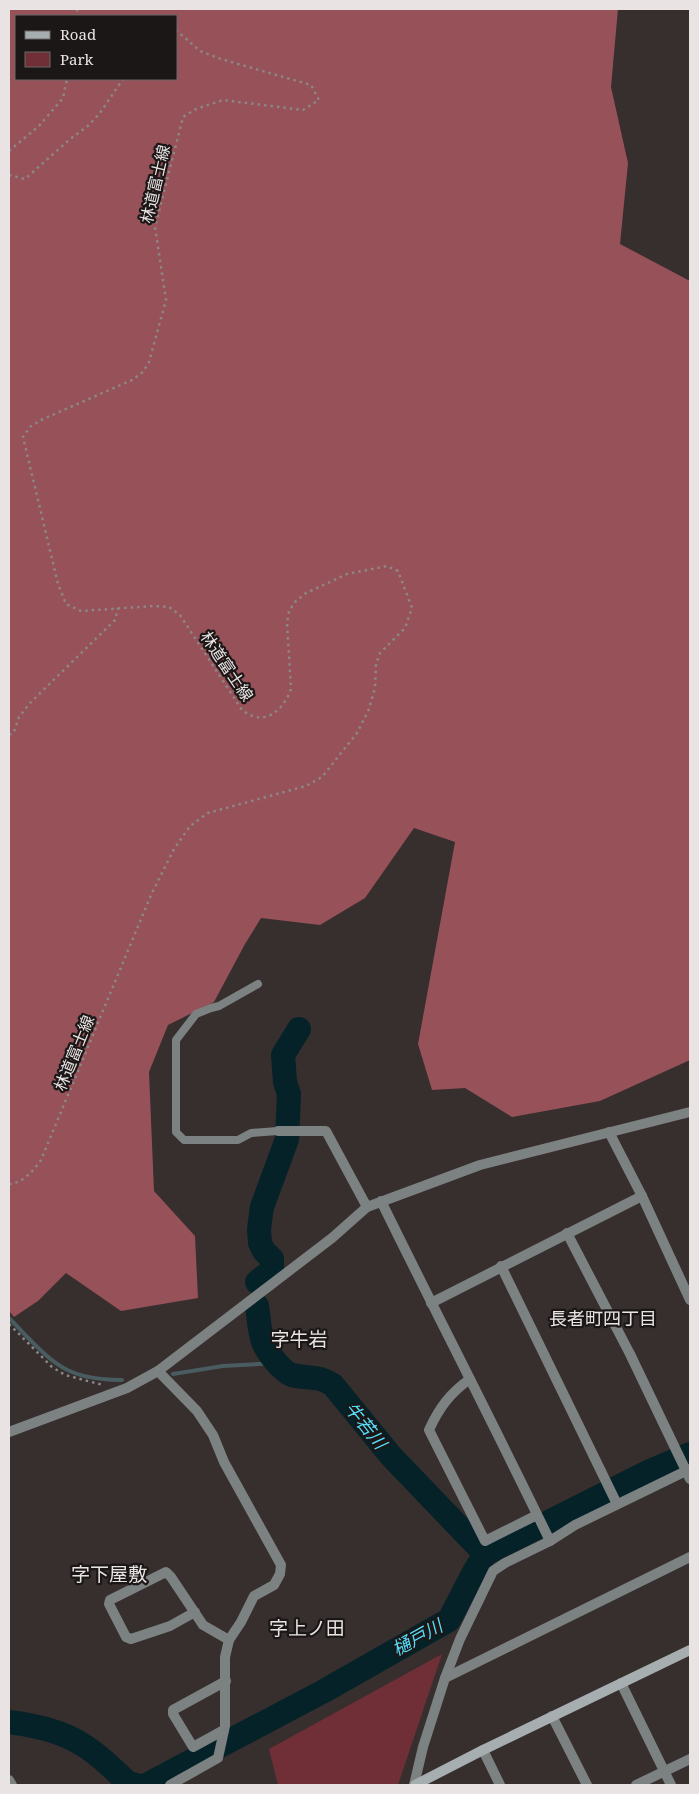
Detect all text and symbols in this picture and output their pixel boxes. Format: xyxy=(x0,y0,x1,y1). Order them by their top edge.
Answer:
legend xyxy=(15,15,178,80)
text: Road xyxy=(60,24,96,44)
text: Park xyxy=(60,49,94,69)
street label: 林道富士線 xyxy=(135,143,175,225)
street label: 林道富士線 xyxy=(196,627,258,705)
street label: 林道富士線 xyxy=(49,1012,99,1094)
district label: 長者町四丁目 xyxy=(549,1306,657,1330)
district label: 字牛岩 xyxy=(270,1326,328,1352)
water label: 牛若川 xyxy=(340,1396,394,1455)
district label: 字下屋敷 xyxy=(71,1561,147,1587)
water label: 樋戸川 xyxy=(388,1612,448,1661)
district label: 字上ノ田 xyxy=(269,1615,345,1641)

